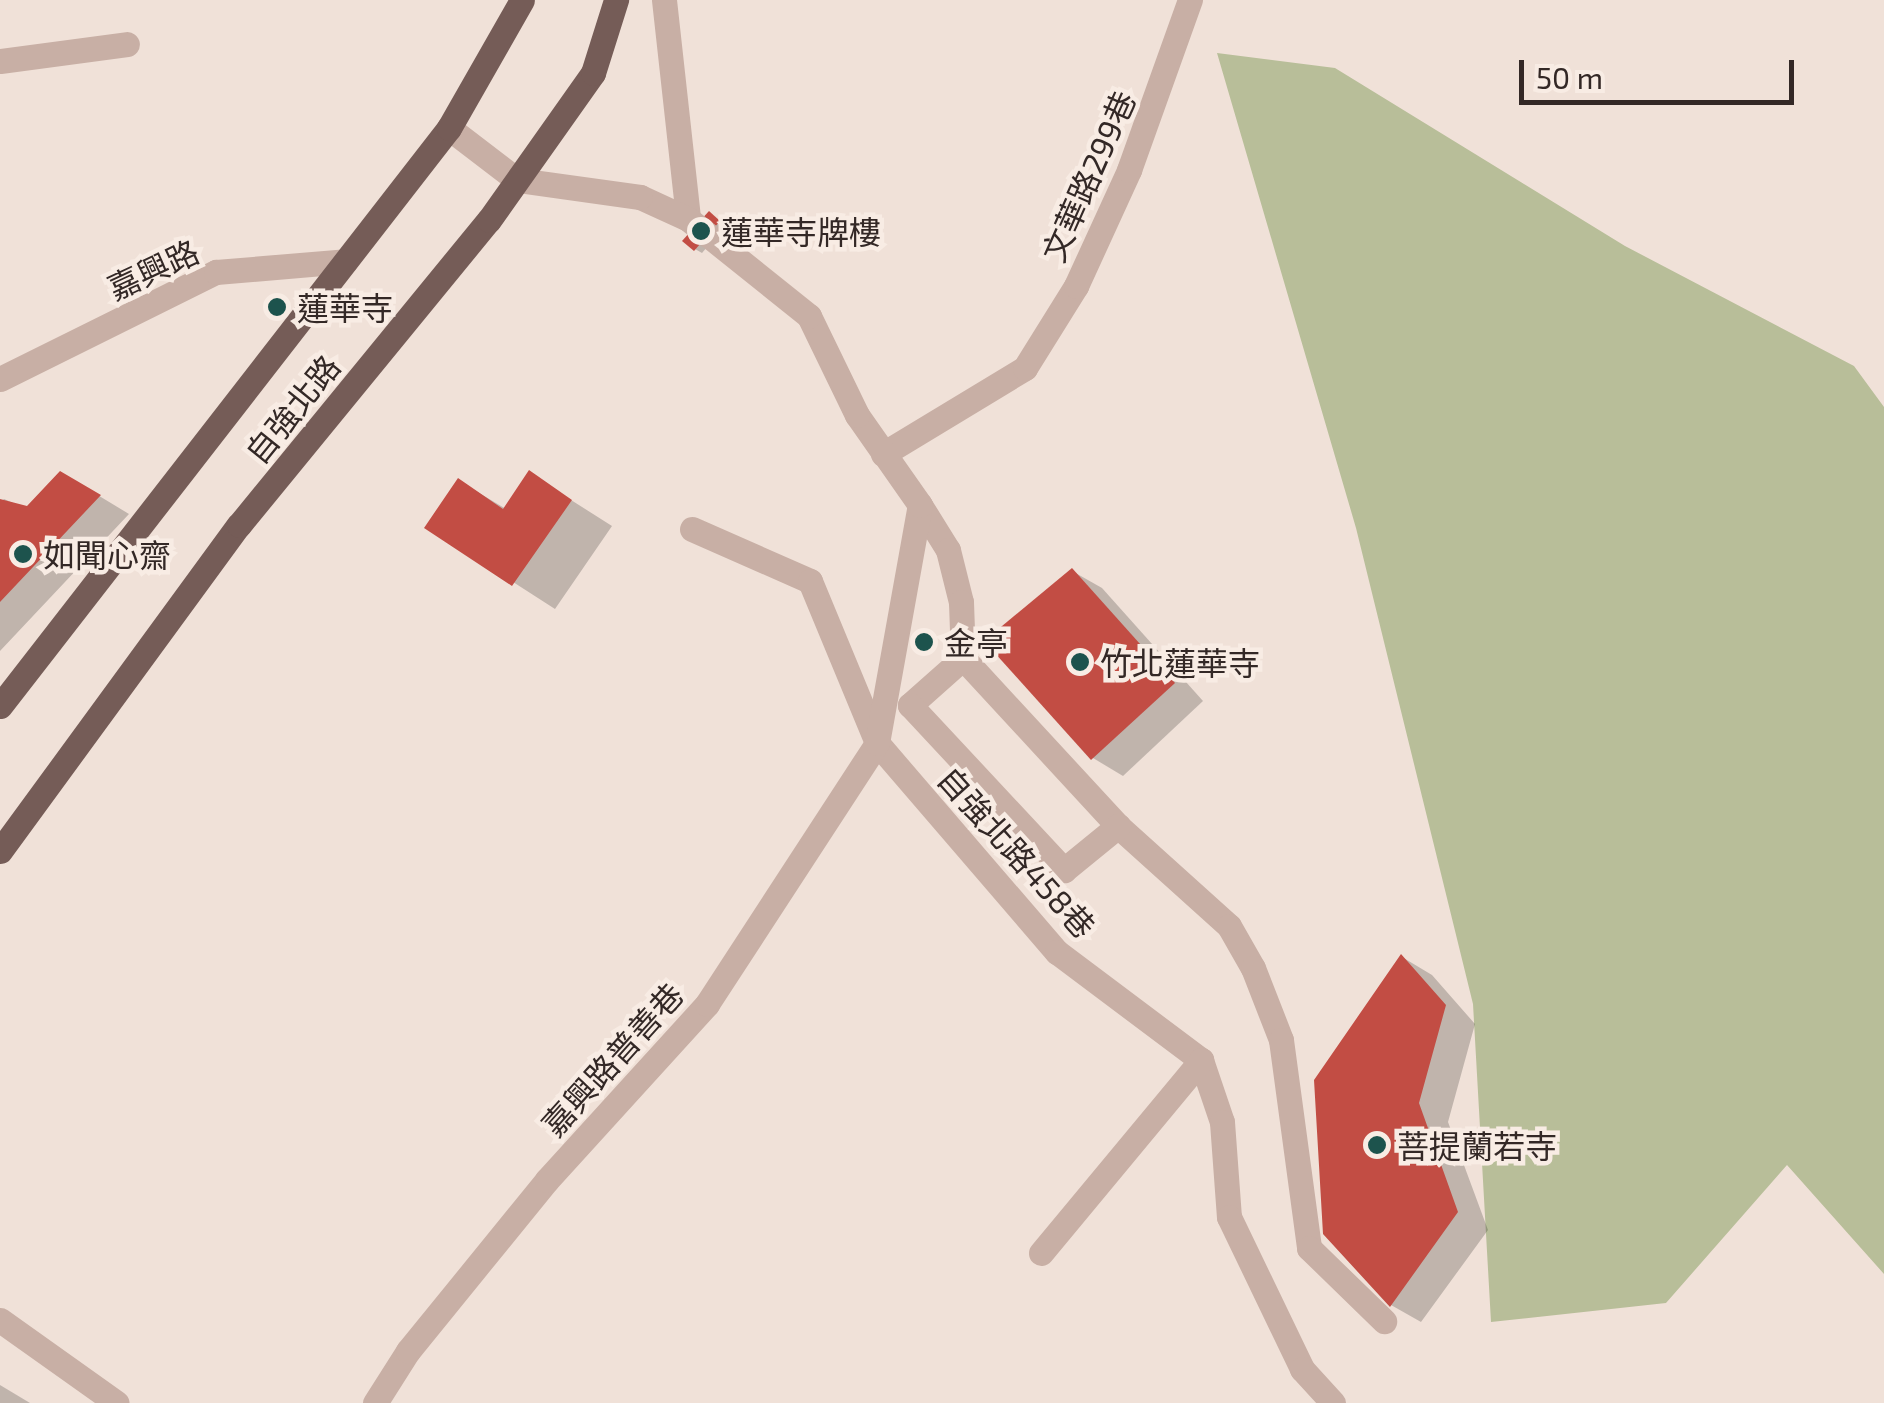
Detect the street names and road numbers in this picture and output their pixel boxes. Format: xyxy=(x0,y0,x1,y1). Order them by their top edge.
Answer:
street label: 文華路299巷 xyxy=(1033,85,1143,267)
street label: 嘉興路 xyxy=(101,231,205,307)
street label: 自強北路 xyxy=(237,347,347,471)
street label: 自強北路458巷 xyxy=(930,759,1104,945)
street label: 嘉興路普善巷 xyxy=(533,975,691,1143)

